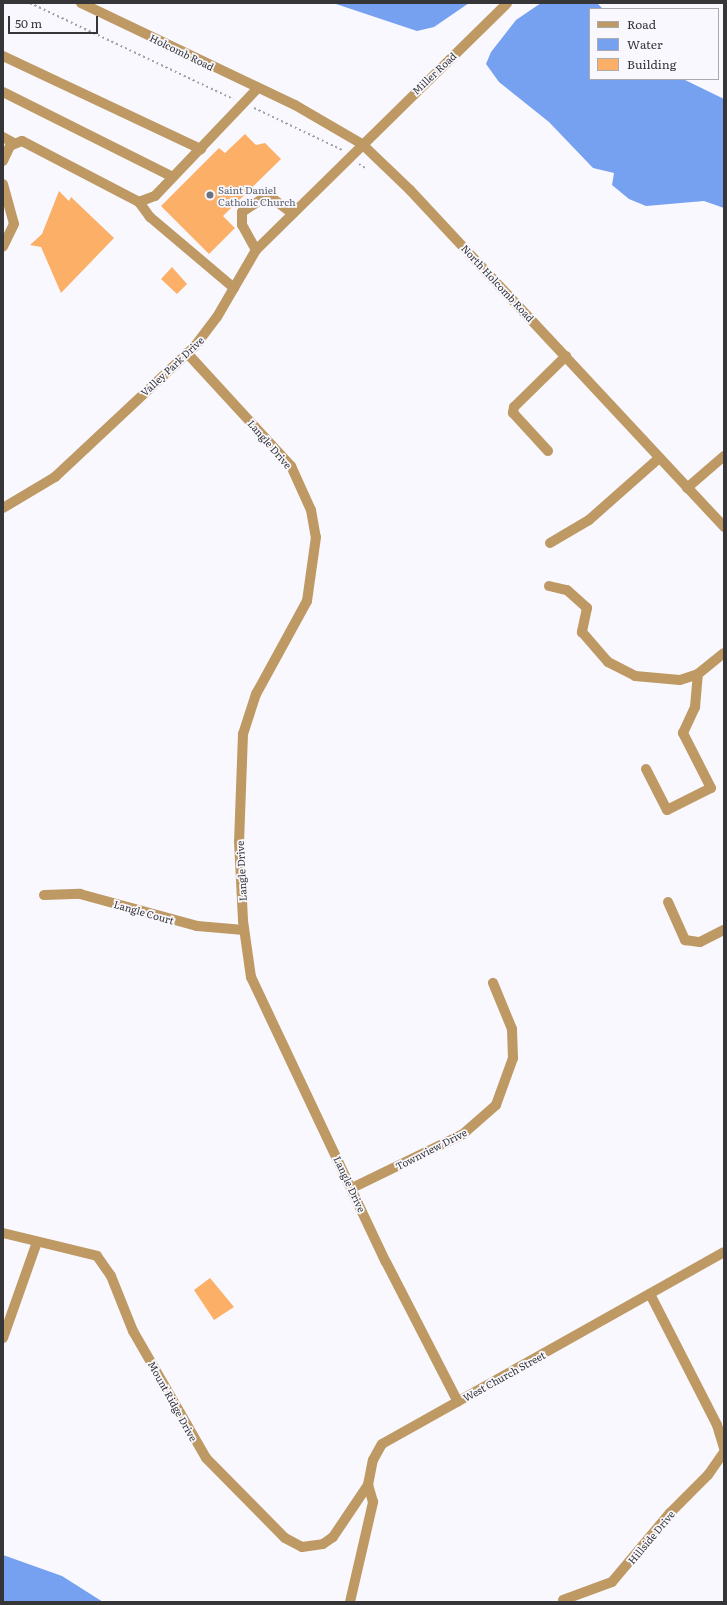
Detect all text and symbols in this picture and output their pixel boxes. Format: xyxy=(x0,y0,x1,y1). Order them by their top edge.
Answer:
scale bar xyxy=(10,8,100,34)
legend xyxy=(589,8,719,80)
text: 50 m xyxy=(15,14,42,32)
text: Road xyxy=(627,15,656,33)
street label: Holcomb Road xyxy=(148,31,216,73)
text: Water xyxy=(627,35,663,53)
street label: Miller Road xyxy=(409,50,459,96)
text: Building xyxy=(627,55,676,73)
place label: Saint Daniel Catholic Church xyxy=(218,183,296,206)
marker: Saint Daniel Catholic Church xyxy=(205,190,215,200)
street label: North Holcomb Road xyxy=(459,242,537,324)
street label: Valley Park Drive xyxy=(138,334,206,398)
street label: Langle Drive xyxy=(246,417,294,471)
street label: Langle Drive xyxy=(233,840,249,902)
street label: Langle Court xyxy=(112,898,176,926)
street label: Townview Drive xyxy=(393,1126,469,1172)
street label: Langle Drive xyxy=(332,1154,368,1214)
street label: West Church Street xyxy=(461,1348,547,1404)
street label: Mount Ridge Drive xyxy=(146,1359,200,1443)
street label: Hillside Drive xyxy=(625,1508,677,1566)

